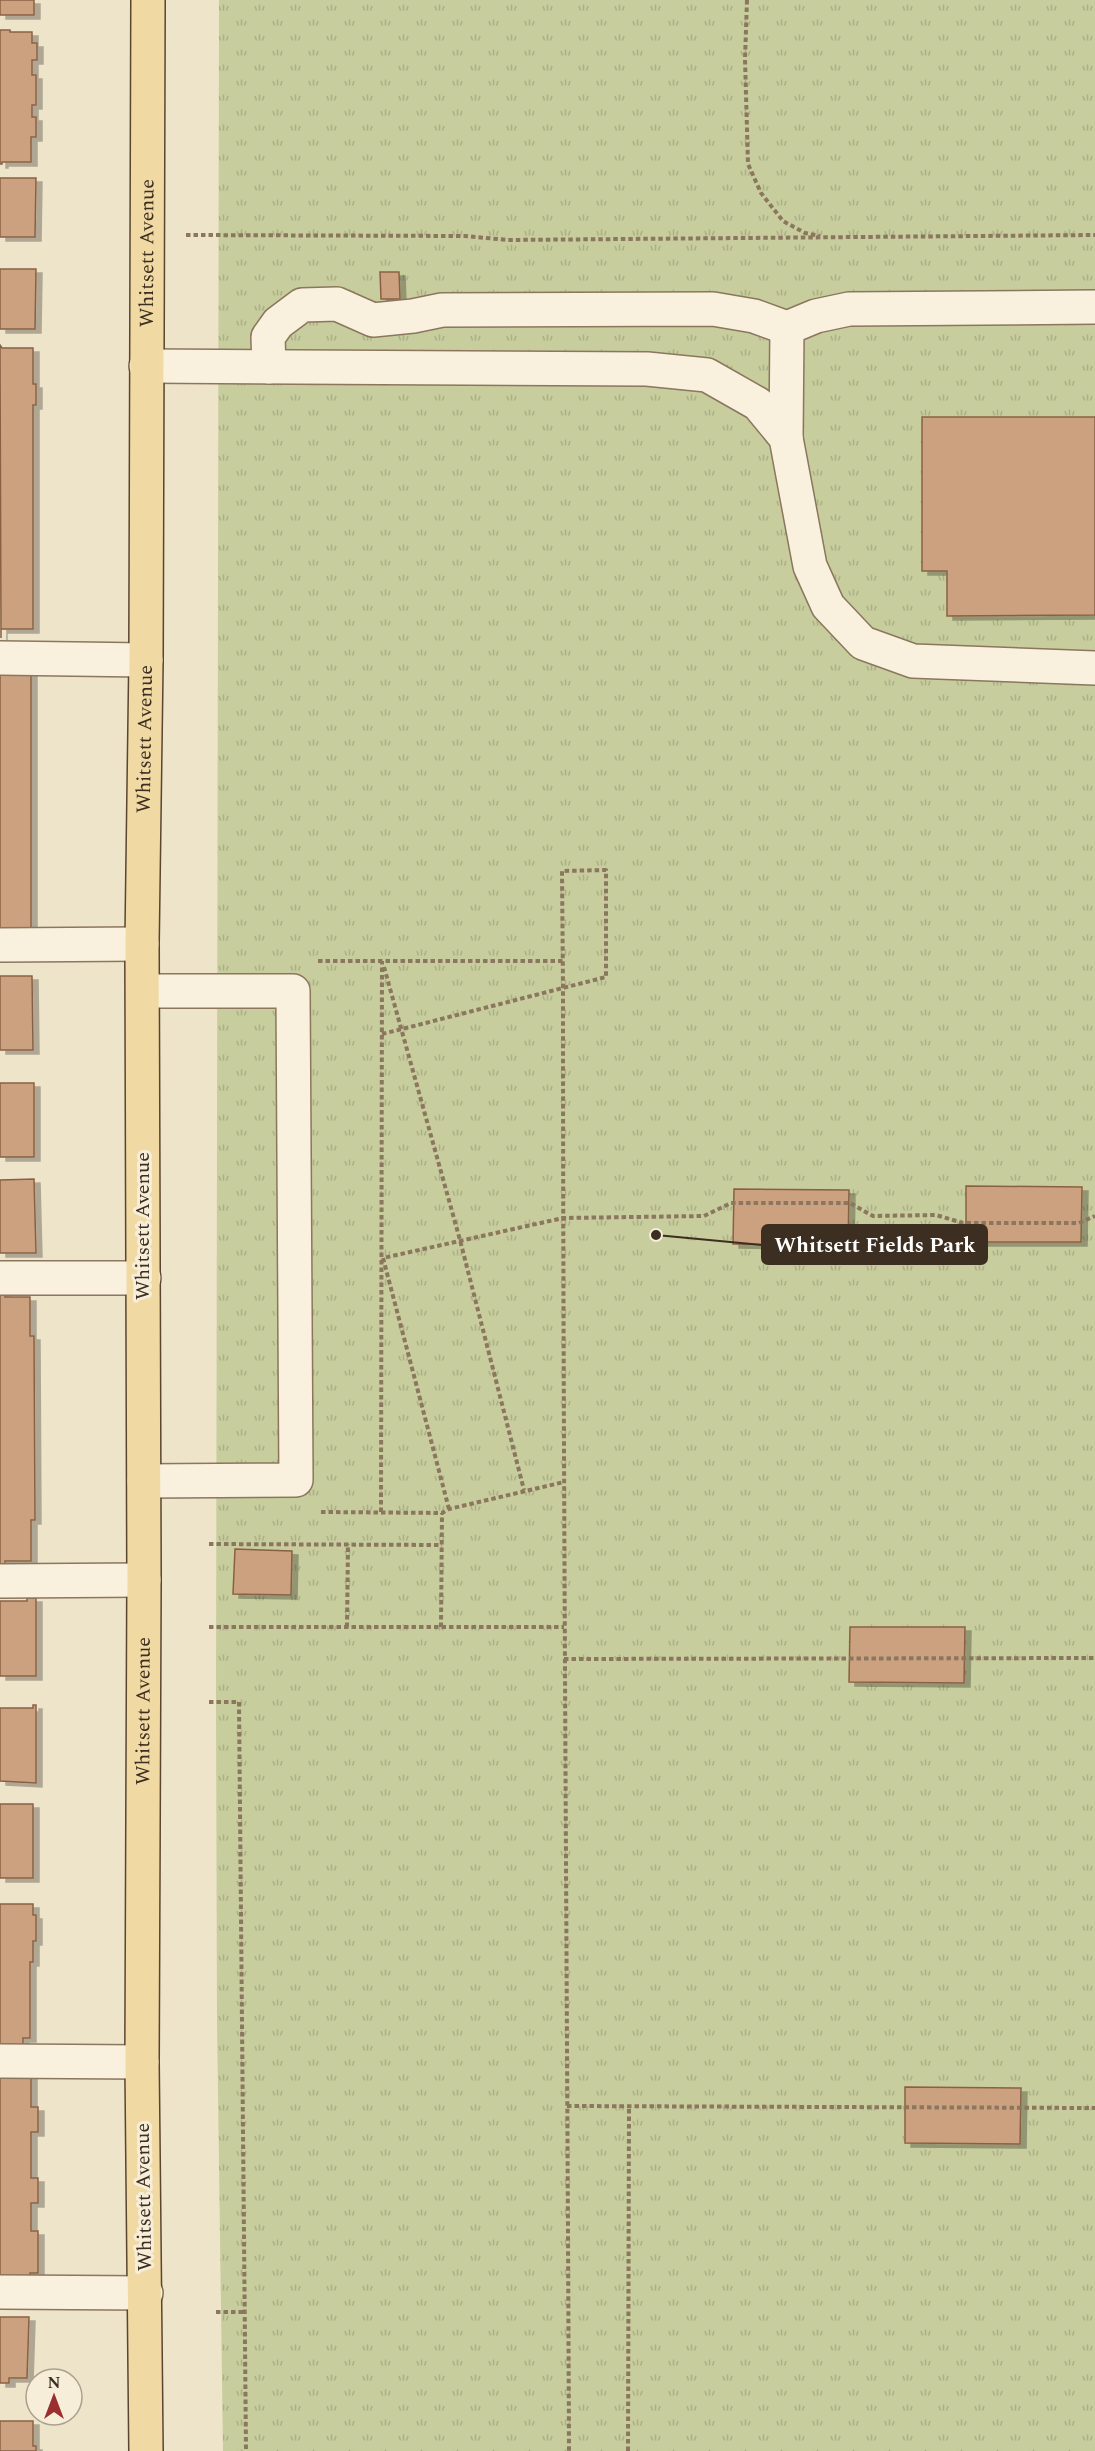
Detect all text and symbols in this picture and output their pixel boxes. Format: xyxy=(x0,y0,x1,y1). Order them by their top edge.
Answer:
street label: Whitsett Avenue xyxy=(132,179,162,327)
street label: Whitsett Avenue xyxy=(129,665,161,813)
street label: Whitsett Avenue xyxy=(128,1152,158,1300)
callout: Whitsett Fields Park xyxy=(762,1225,987,1264)
text: Whitsett Fields Park xyxy=(774,1230,976,1262)
street label: Whitsett Avenue xyxy=(128,1637,159,1785)
street label: Whitsett Avenue xyxy=(128,2123,160,2271)
north arrow xyxy=(24,2367,84,2427)
text: N xyxy=(47,2371,61,2395)

